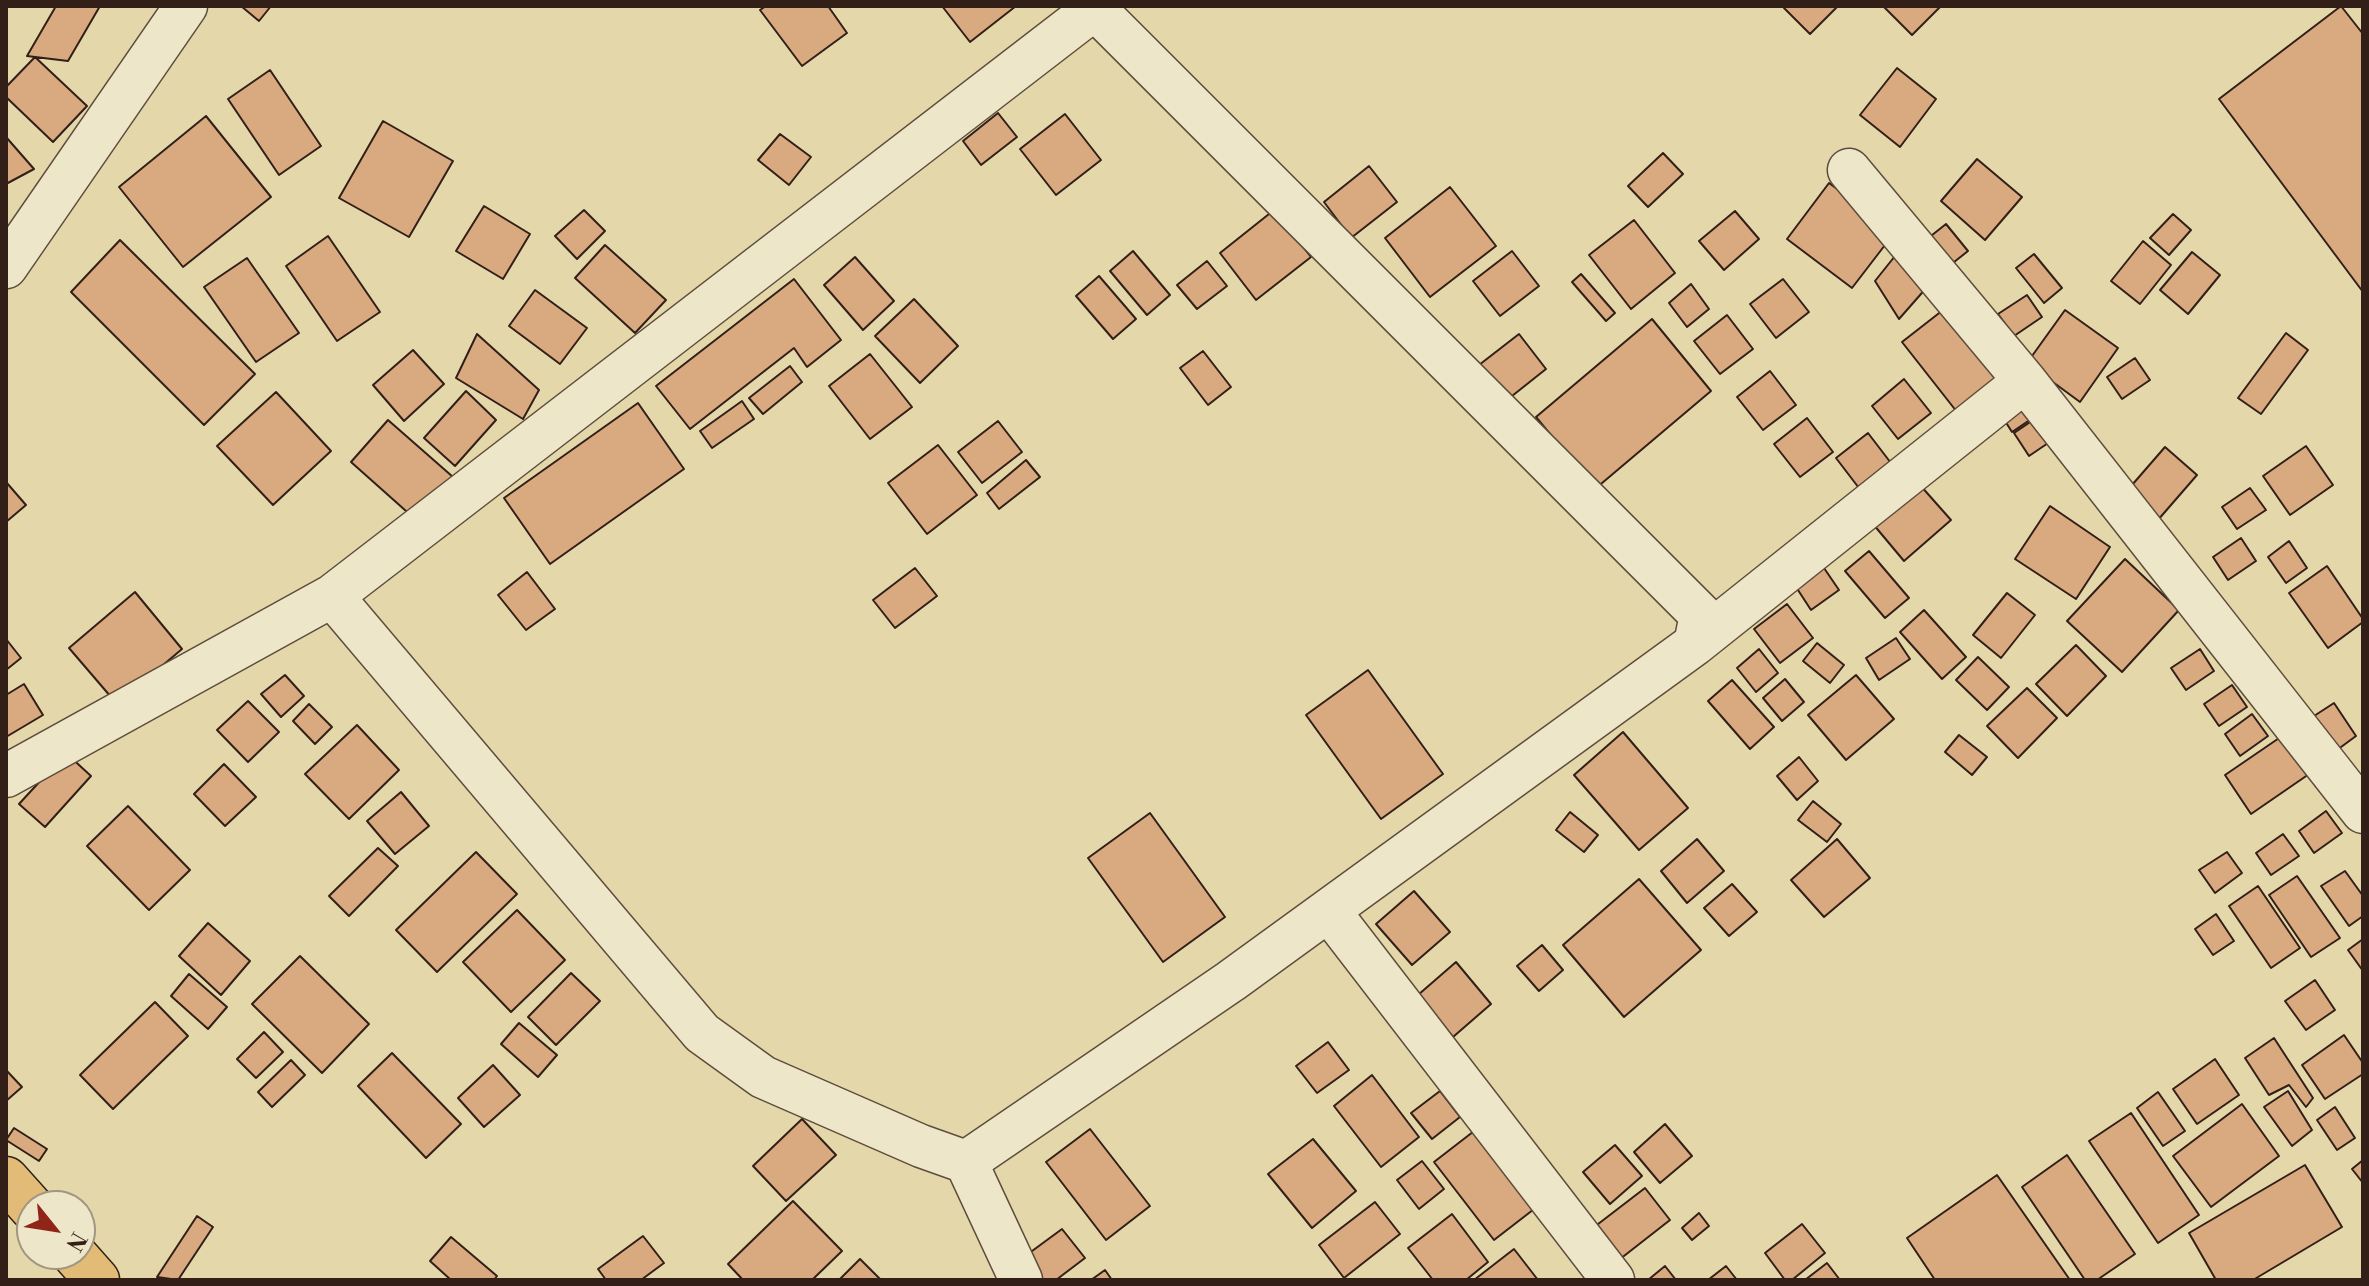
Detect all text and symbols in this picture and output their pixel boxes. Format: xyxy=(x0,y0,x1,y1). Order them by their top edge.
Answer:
north arrow xyxy=(16,1190,96,1270)
text: N xyxy=(59,1227,92,1256)

